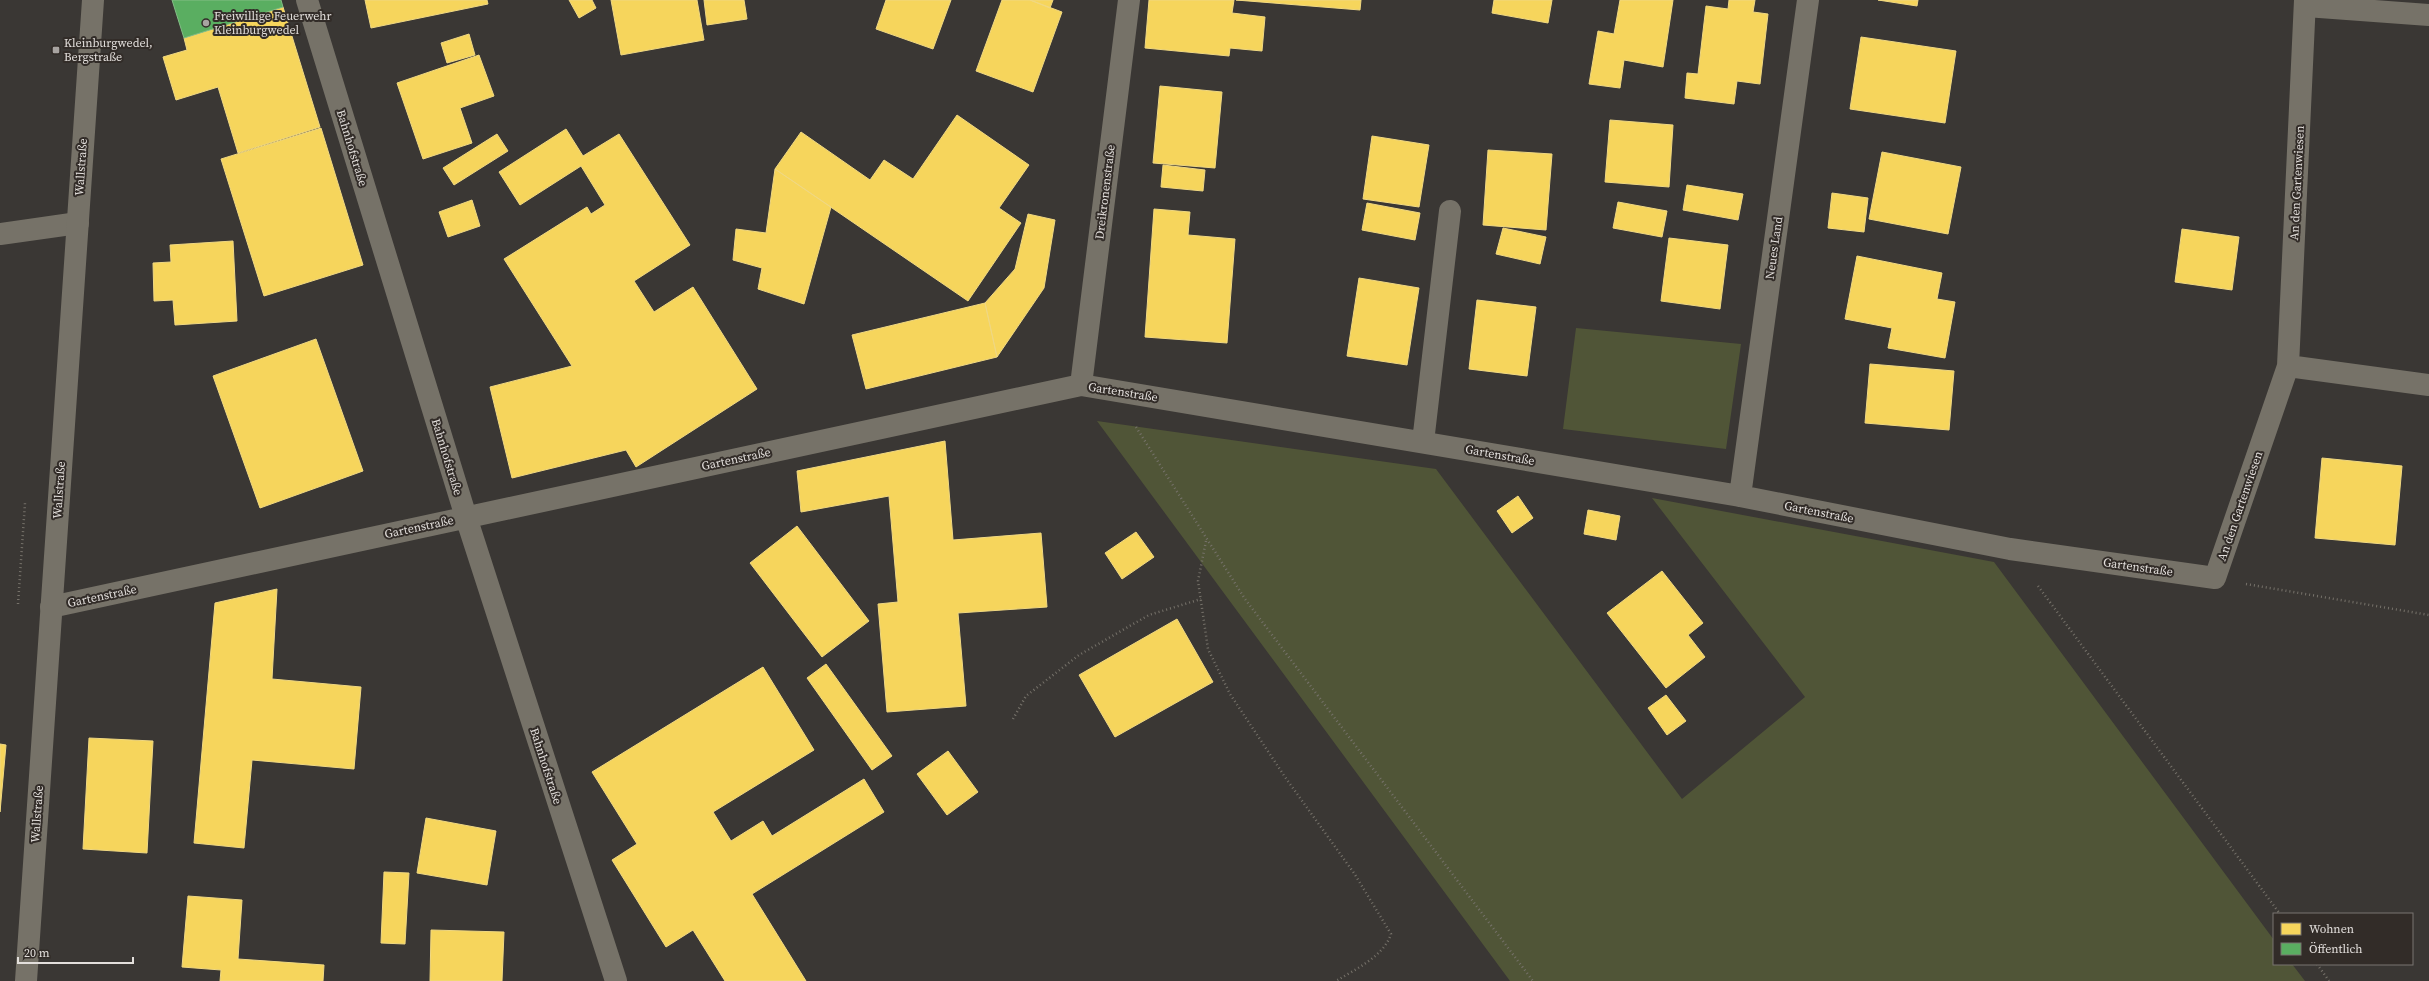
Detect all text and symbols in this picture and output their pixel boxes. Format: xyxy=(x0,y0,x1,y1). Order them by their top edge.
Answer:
place label: Freiwillige Feuerwehr Kleinburgwedel xyxy=(214,8,332,38)
marker: Freiwillige Feuerwehr Kleinburgwedel xyxy=(201,18,211,28)
place label: Kleinburgwedel, Bergstraße xyxy=(64,35,153,65)
marker: Kleinburgwedel, Bergstraße xyxy=(51,45,61,55)
street label: Bahnhofstraße xyxy=(333,108,371,188)
street label: An den Gartenwiesen xyxy=(2286,125,2308,241)
street label: Wallstraße xyxy=(71,138,91,196)
street label: Dreikronenstraße xyxy=(1091,144,1119,240)
street label: Neues Land xyxy=(1762,215,1786,280)
street label: Gartenstraße xyxy=(1087,379,1159,405)
street label: Bahnhofstraße xyxy=(428,417,466,497)
street label: Gartenstraße xyxy=(1464,441,1536,469)
street label: Gartenstraße xyxy=(700,444,772,474)
street label: An den Gartenwiesen xyxy=(2214,449,2266,563)
street label: Wallstraße xyxy=(49,461,69,519)
street label: Gartenstraße xyxy=(1783,497,1855,527)
street label: Gartenstraße xyxy=(383,512,455,542)
street label: Gartenstraße xyxy=(2102,554,2174,580)
street label: Gartenstraße xyxy=(66,581,138,611)
street label: Bahnhofstraße xyxy=(526,726,566,806)
street label: Wallstraße xyxy=(27,785,47,843)
legend xyxy=(2273,913,2413,965)
text: Wohnen xyxy=(2309,921,2354,937)
scale bar xyxy=(18,939,133,965)
text: Öffentlich xyxy=(2309,941,2363,957)
text: 20 m xyxy=(24,945,50,961)

